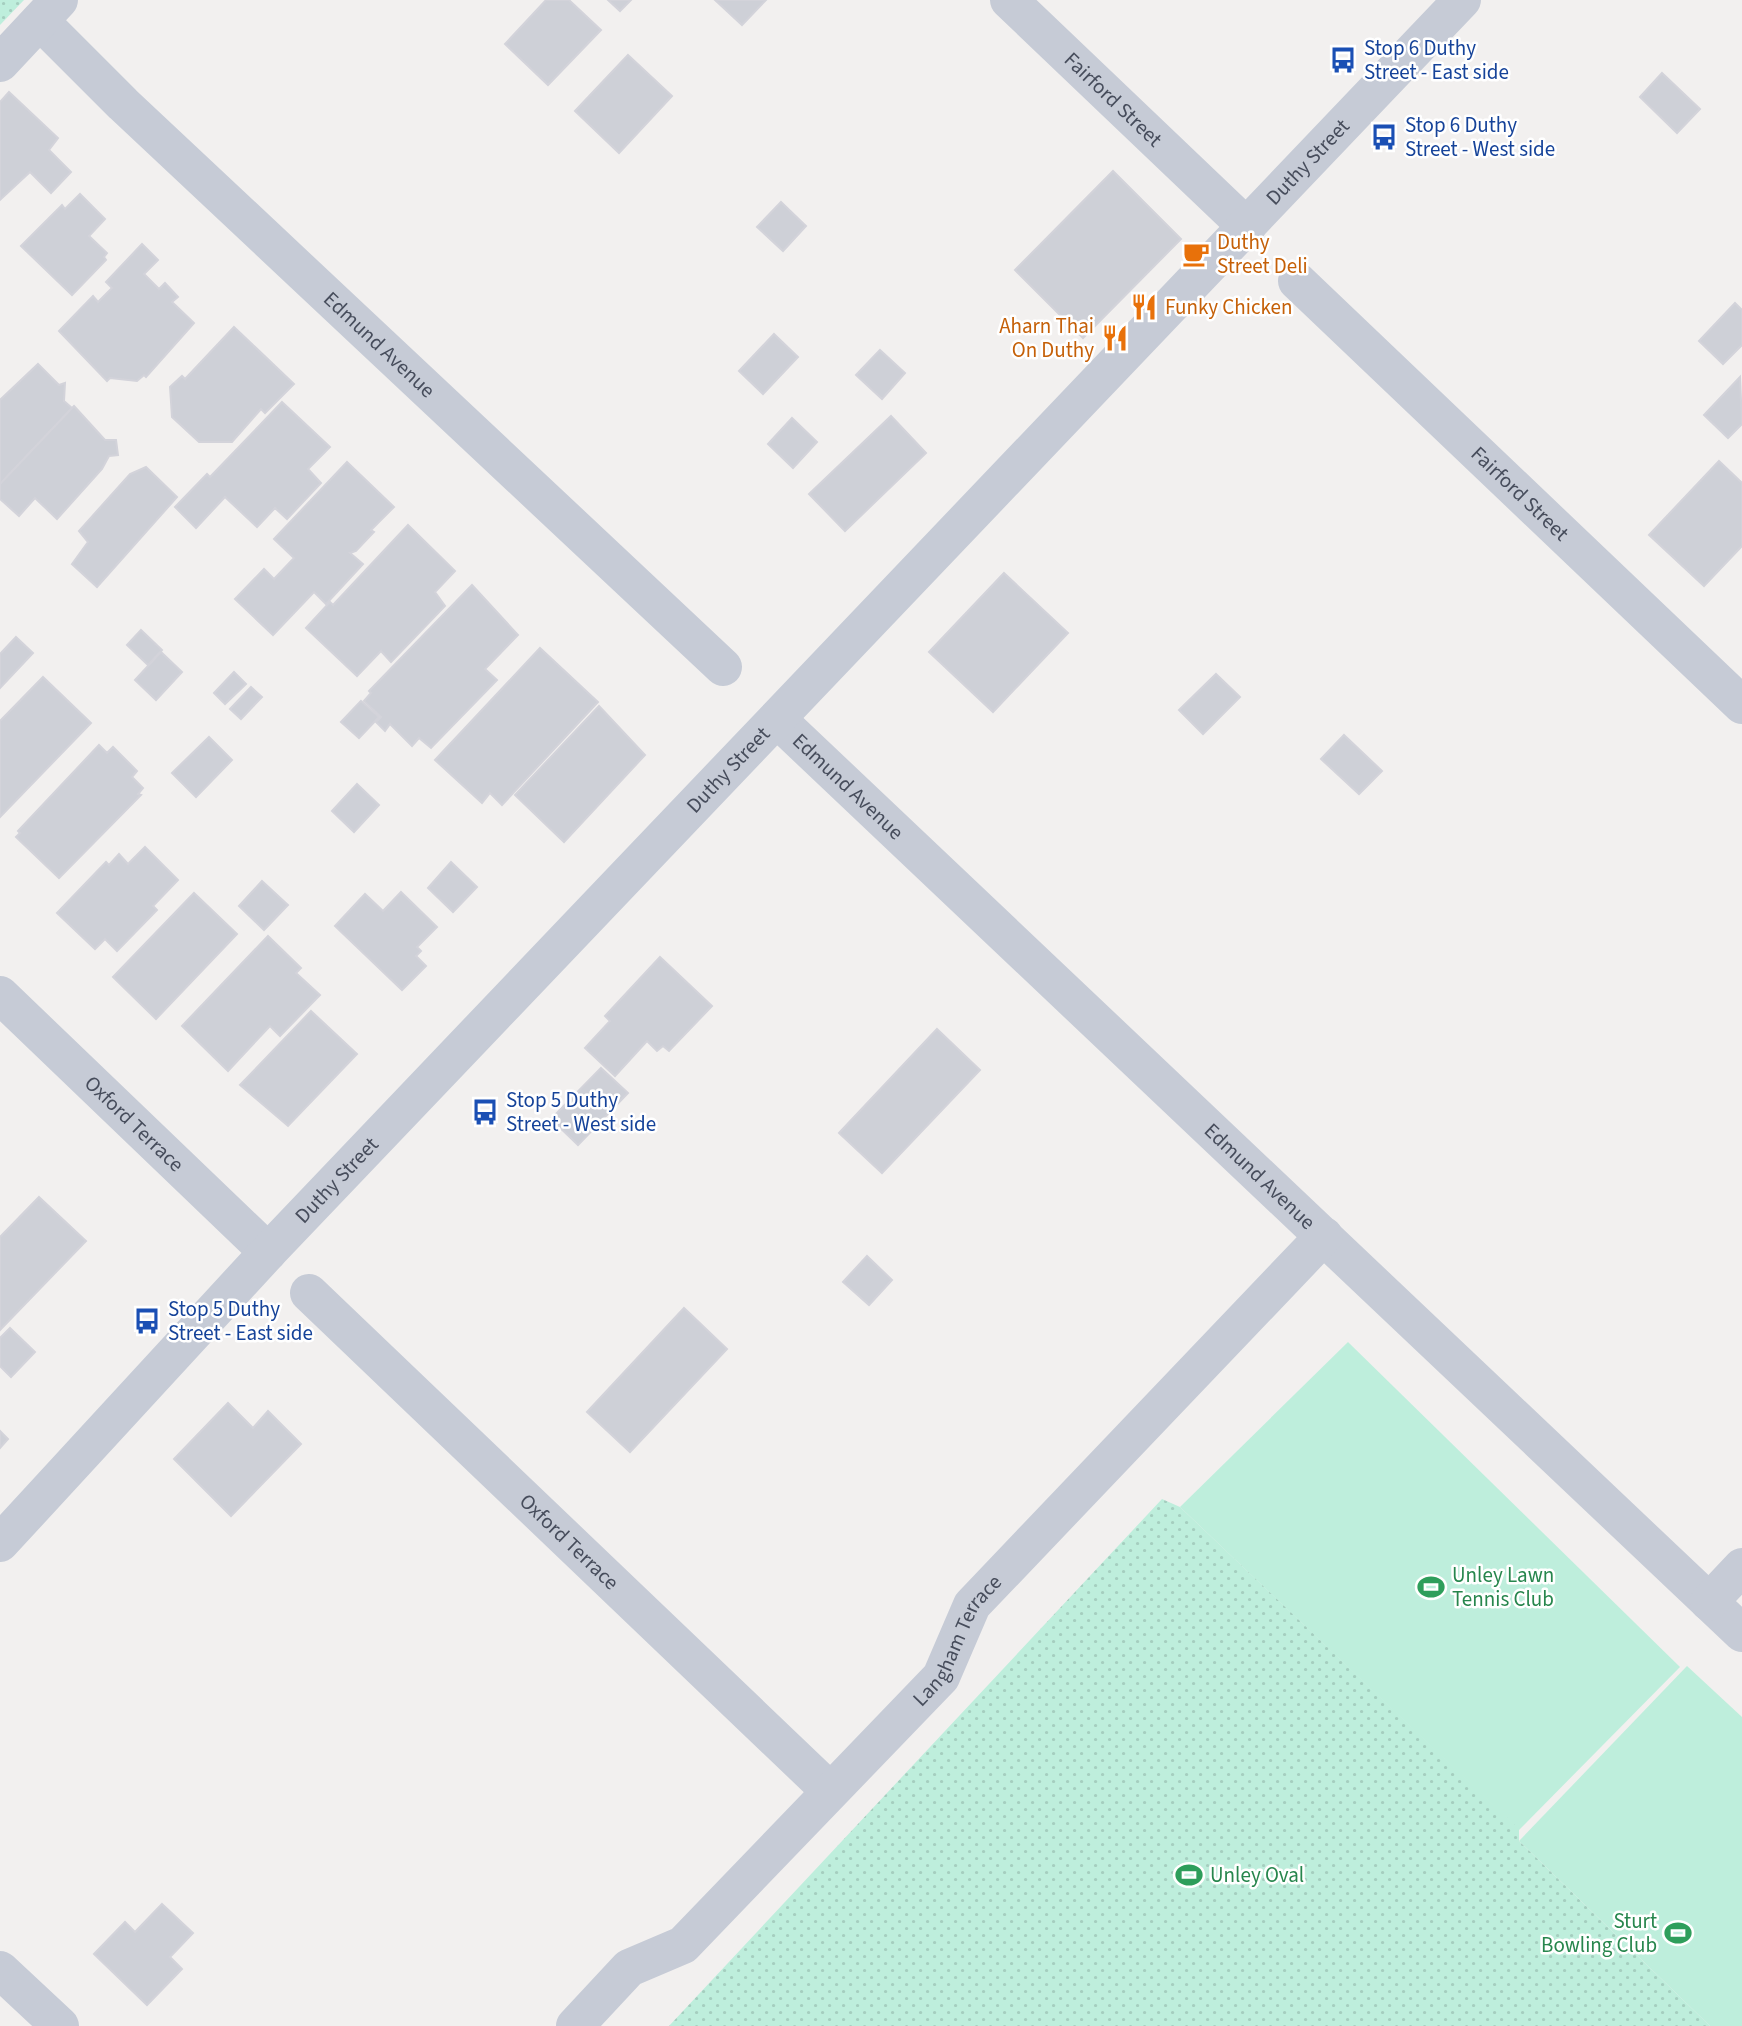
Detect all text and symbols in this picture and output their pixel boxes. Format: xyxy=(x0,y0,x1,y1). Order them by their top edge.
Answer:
place label: Stop 6 Duthy Street - East side xyxy=(1364,33,1509,87)
street label: Fairford Street xyxy=(1057,45,1169,154)
bus stop icon: Stop 6 Duthy Street - East side xyxy=(1328,45,1358,75)
place label: Stop 6 Duthy Street - West side xyxy=(1405,110,1555,164)
street label: Duthy Street xyxy=(1259,112,1356,212)
bus stop icon: Stop 6 Duthy Street - West side xyxy=(1369,122,1399,152)
place label: Duthy Street Deli xyxy=(1217,227,1308,281)
cafe icon: Duthy Street Deli xyxy=(1181,239,1211,269)
street label: Edmund Avenue xyxy=(317,285,442,405)
restaurant icon: Funky Chicken xyxy=(1129,292,1159,322)
place label: Funky Chicken xyxy=(1165,292,1292,322)
place label: Aharn Thai On Duthy xyxy=(999,311,1094,365)
restaurant icon: Aharn Thai On Duthy xyxy=(1100,323,1130,353)
street label: Fairford Street xyxy=(1464,439,1576,548)
street label: Duthy Street xyxy=(679,720,777,820)
street label: Edmund Avenue xyxy=(786,726,911,847)
street label: Oxford Terrace xyxy=(78,1069,191,1179)
place label: Stop 5 Duthy Street - West side xyxy=(506,1085,656,1139)
bus stop icon: Stop 5 Duthy Street - West side xyxy=(470,1097,500,1127)
street label: Edmund Avenue xyxy=(1197,1116,1322,1237)
street label: Duthy Street xyxy=(288,1130,385,1230)
place label: Stop 5 Duthy Street - East side xyxy=(168,1294,313,1348)
bus stop icon: Stop 5 Duthy Street - East side xyxy=(132,1306,162,1336)
street label: Oxford Terrace xyxy=(513,1487,626,1597)
place label: Unley Lawn Tennis Club xyxy=(1452,1560,1554,1614)
street label: Langham Terrace xyxy=(906,1568,1009,1713)
sports icon: Unley Lawn Tennis Club xyxy=(1416,1572,1446,1602)
sports icon: Unley Oval xyxy=(1174,1860,1204,1890)
place label: Unley Oval xyxy=(1210,1860,1304,1890)
place label: Sturt Bowling Club xyxy=(1541,1906,1657,1960)
sports icon: Sturt Bowling Club xyxy=(1663,1918,1693,1948)

